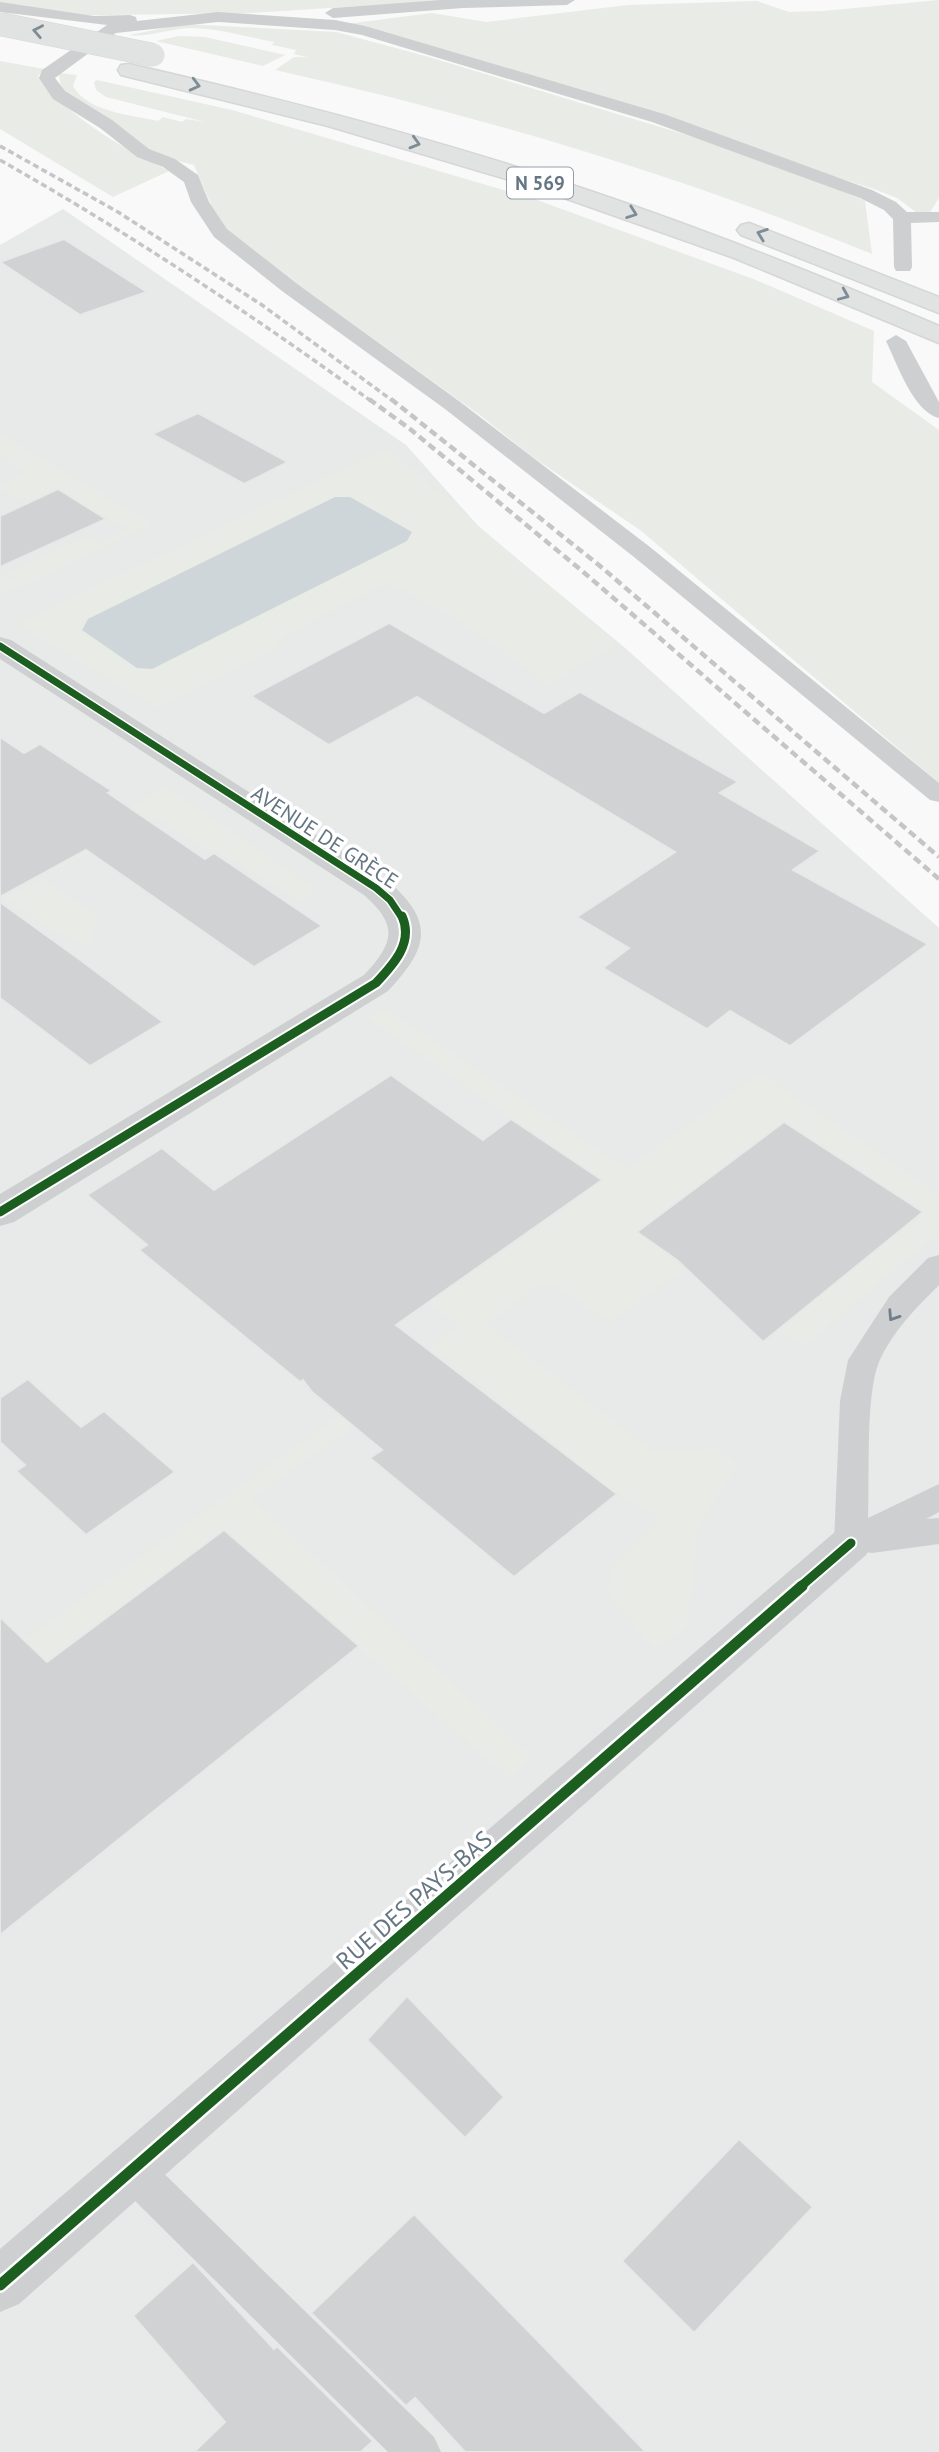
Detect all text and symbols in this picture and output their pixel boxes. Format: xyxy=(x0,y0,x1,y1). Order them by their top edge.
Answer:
one-way arrow xyxy=(32,25,44,40)
one-way arrow xyxy=(189,77,201,92)
one-way arrow xyxy=(409,135,421,150)
road number: N 569 xyxy=(507,168,573,198)
one-way arrow xyxy=(625,205,637,219)
one-way arrow xyxy=(757,228,769,242)
one-way arrow xyxy=(837,287,849,301)
street label: AVENUE DE GRÈCE xyxy=(246,779,404,895)
one-way arrow xyxy=(888,1308,901,1321)
street label: RUE DES PAYS-BAS xyxy=(330,1824,498,1976)

